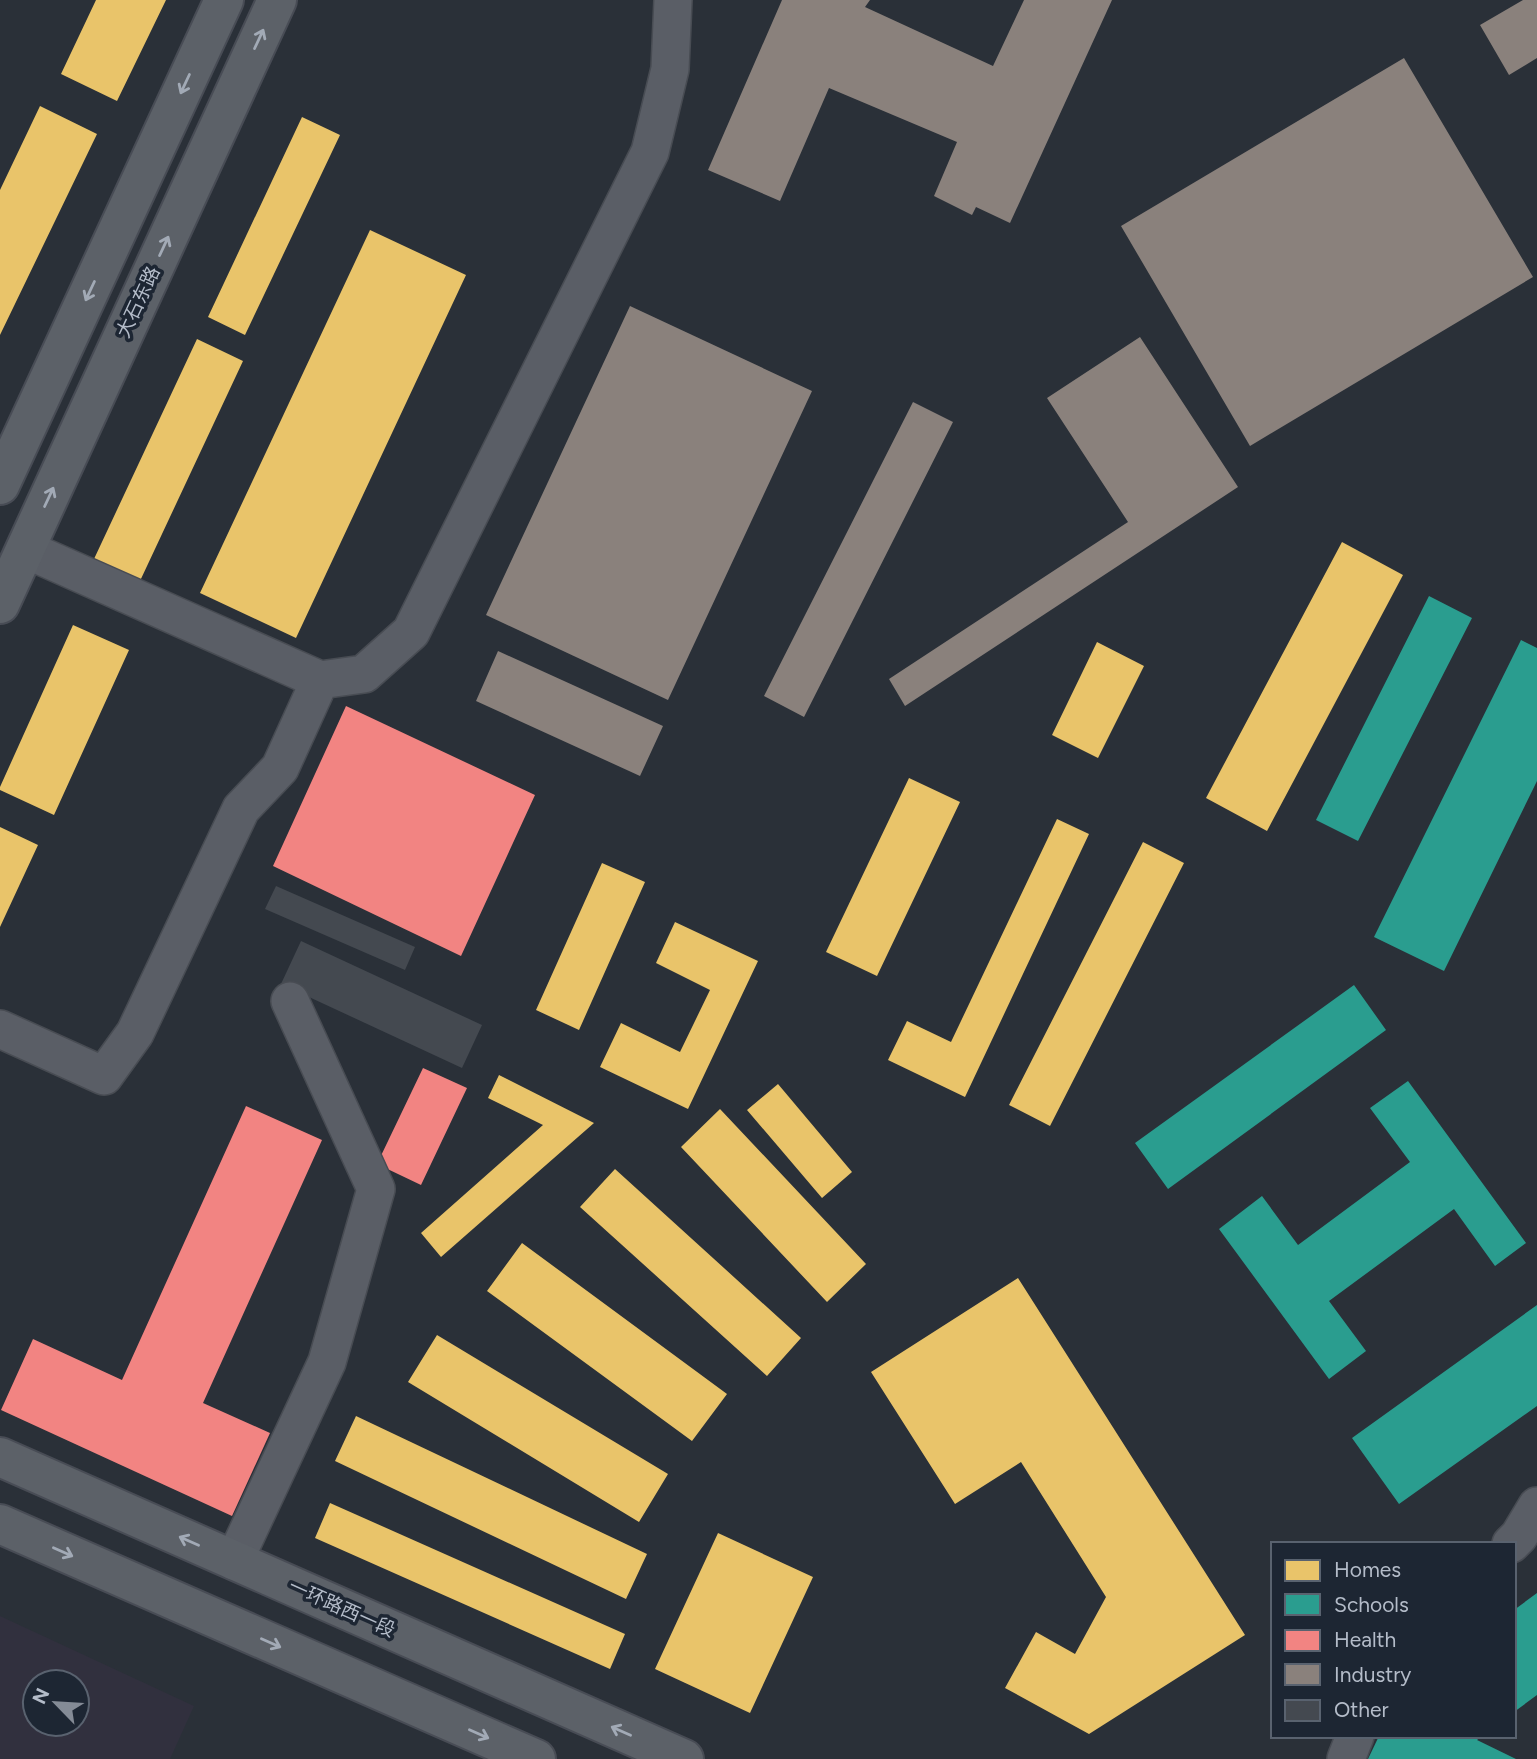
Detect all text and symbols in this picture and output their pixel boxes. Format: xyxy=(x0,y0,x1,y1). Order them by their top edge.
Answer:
one-way arrow xyxy=(253,29,266,50)
one-way arrow xyxy=(178,73,192,94)
one-way arrow xyxy=(158,236,171,257)
street label: 大石东路 xyxy=(112,263,164,341)
one-way arrow xyxy=(83,280,96,301)
one-way arrow xyxy=(42,487,56,508)
one-way arrow xyxy=(179,1534,200,1547)
legend xyxy=(1271,1542,1516,1738)
one-way arrow xyxy=(51,1546,73,1559)
text: Homes xyxy=(1334,1557,1401,1582)
street label: 一环路西一段 xyxy=(285,1574,399,1642)
text: Schools xyxy=(1334,1592,1409,1617)
text: Health xyxy=(1334,1627,1396,1652)
one-way arrow xyxy=(260,1637,281,1650)
text: Industry xyxy=(1334,1662,1411,1687)
north arrow xyxy=(21,1668,91,1738)
text: N xyxy=(28,1685,55,1708)
text: Other xyxy=(1334,1697,1389,1722)
one-way arrow xyxy=(611,1724,632,1737)
one-way arrow xyxy=(468,1728,489,1741)

